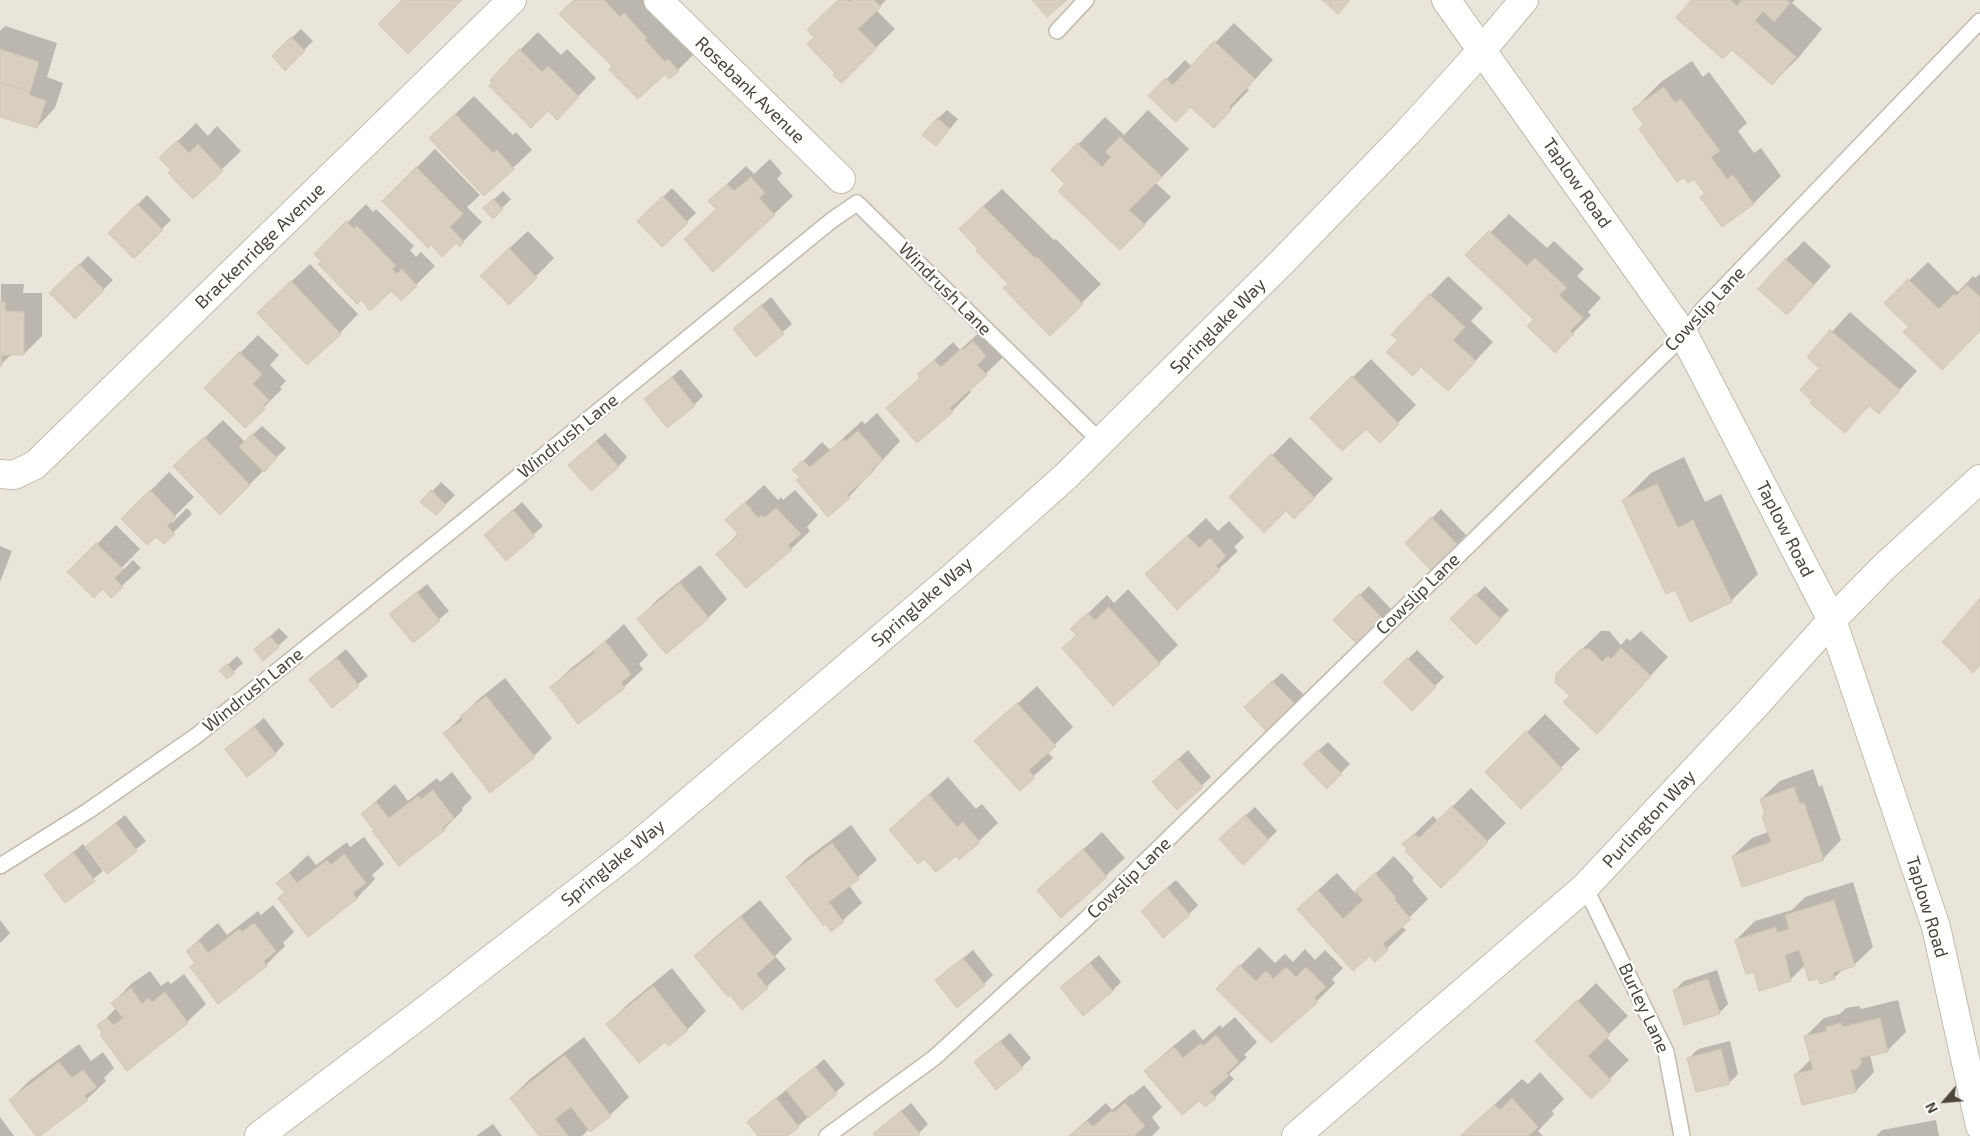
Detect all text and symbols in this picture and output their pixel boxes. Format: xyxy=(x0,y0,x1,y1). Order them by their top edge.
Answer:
street label: Rosebank Avenue xyxy=(691,32,809,148)
street label: Taplow Road xyxy=(1538,134,1616,232)
street label: Brackenridge Avenue xyxy=(191,178,329,314)
street label: Windrush Lane xyxy=(894,238,996,340)
street label: Cowslip Lane xyxy=(1660,262,1750,356)
street label: Springlake Way xyxy=(1166,274,1270,378)
street label: Windrush Lane xyxy=(514,389,622,483)
street label: Taplow Road xyxy=(1752,477,1818,581)
street label: Cowslip Lane xyxy=(1372,549,1464,639)
street label: Springlake Way xyxy=(867,552,977,652)
street label: Windrush Lane xyxy=(199,643,307,737)
street label: Purlington Way xyxy=(1598,765,1700,873)
street label: Springlake Way xyxy=(557,815,669,911)
street label: Cowslip Lane xyxy=(1083,833,1175,923)
street label: Taplow Road xyxy=(1901,854,1953,960)
street label: Burley Lane xyxy=(1614,960,1674,1056)
north arrow xyxy=(1920,1076,1970,1126)
text: N xyxy=(1921,1100,1941,1116)

